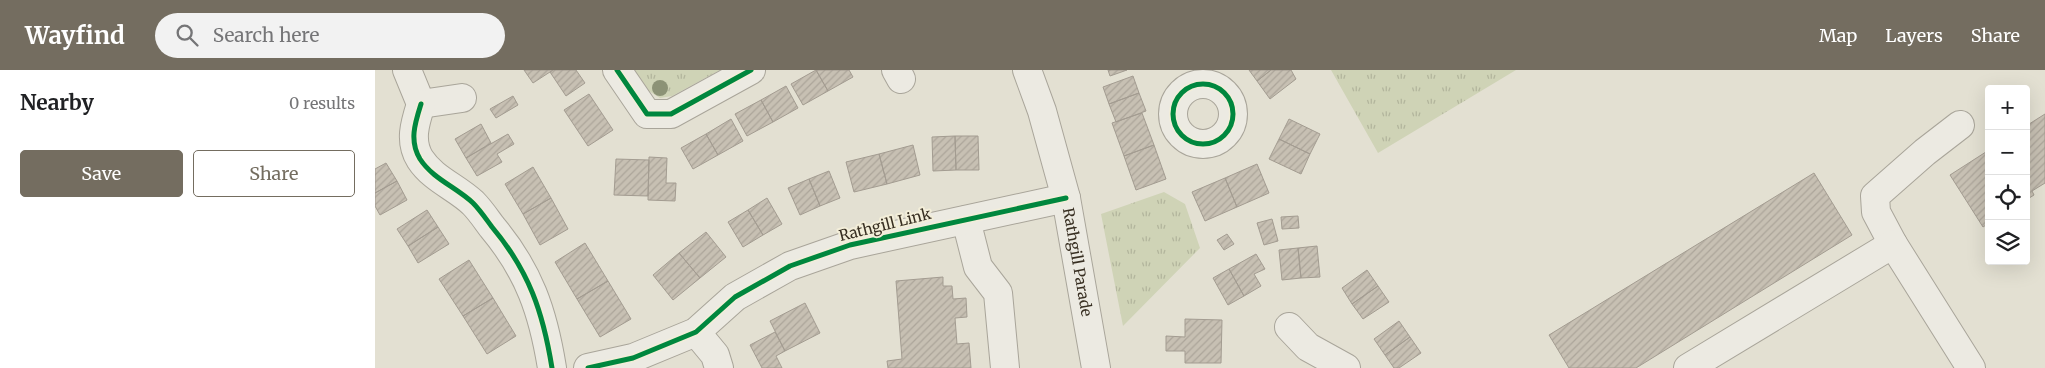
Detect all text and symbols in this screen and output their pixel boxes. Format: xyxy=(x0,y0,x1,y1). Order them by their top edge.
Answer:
search box xyxy=(155,13,505,58)
text: Wayfind xyxy=(25,20,125,51)
icon: search xyxy=(173,21,201,49)
text: Search here xyxy=(213,23,319,47)
text: Map xyxy=(1819,24,1857,47)
text: Layers xyxy=(1885,24,1943,47)
text: Share xyxy=(1971,24,2020,47)
map controls xyxy=(1985,85,2030,265)
button: + xyxy=(1985,85,2030,130)
text: Nearby xyxy=(20,89,94,116)
text: 0 results xyxy=(289,93,355,113)
button: − xyxy=(1985,130,2030,175)
button: Save xyxy=(20,150,183,197)
button: Share xyxy=(193,150,355,197)
button: locate xyxy=(1985,175,2030,220)
street label: Rathgill Link xyxy=(837,204,933,245)
street label: Rathgill Parade xyxy=(1059,206,1097,318)
button: layers xyxy=(1985,220,2030,265)

